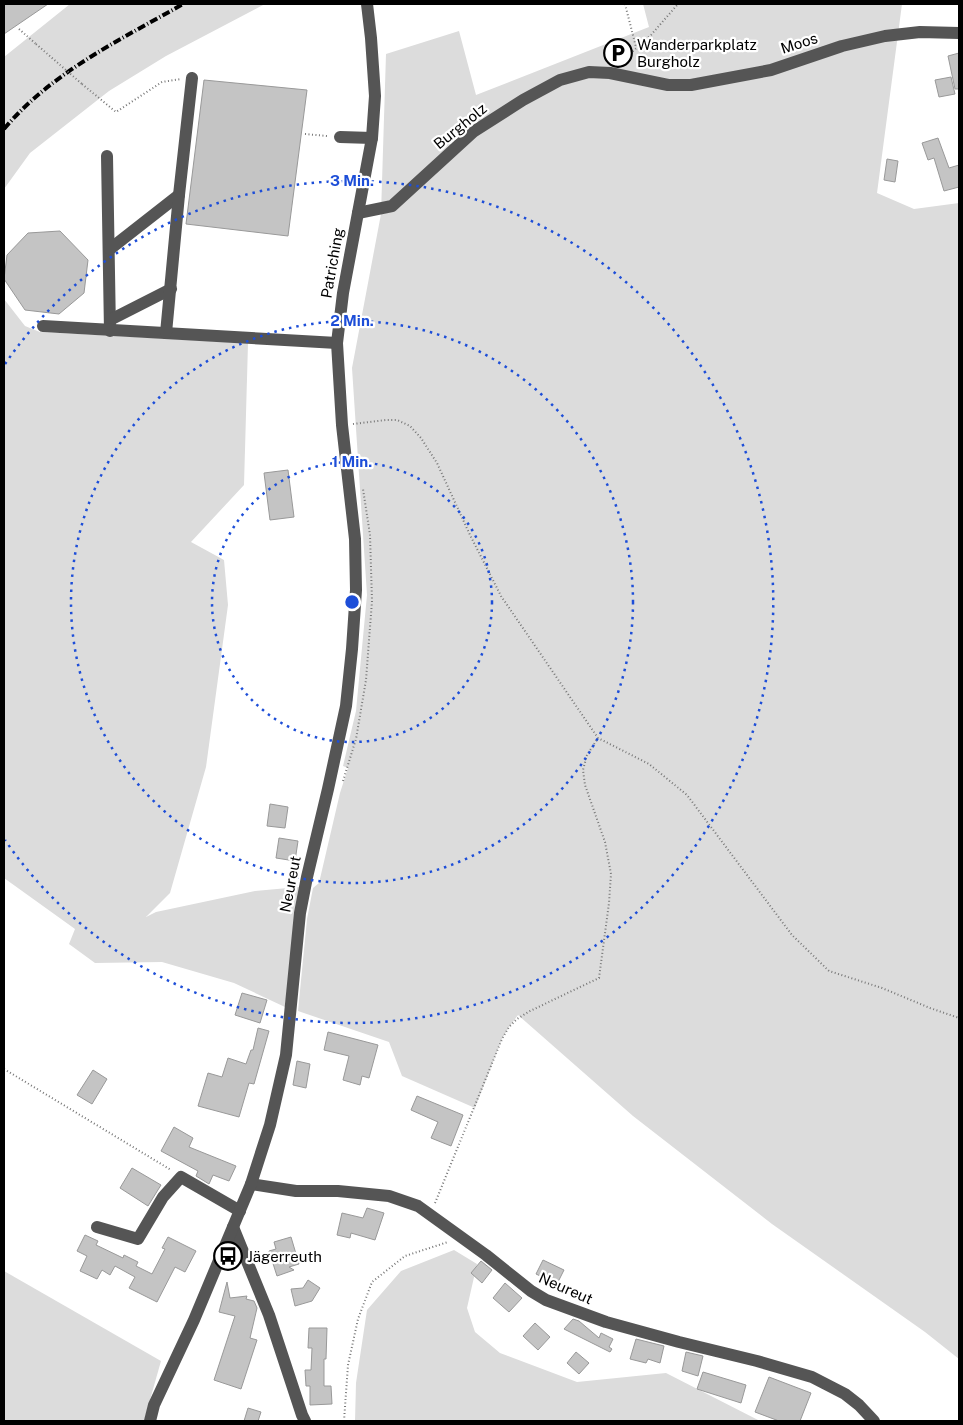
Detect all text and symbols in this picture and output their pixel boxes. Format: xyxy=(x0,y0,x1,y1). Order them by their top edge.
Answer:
street label: Moos xyxy=(778,29,820,57)
place label: Wanderparkplatz Burgholz xyxy=(637,36,757,70)
parking icon: Wanderparkplatz Burgholz xyxy=(603,38,633,68)
street label: Burgholz xyxy=(430,100,490,152)
text: 3 Min. xyxy=(330,172,374,189)
street label: Patriching xyxy=(317,226,347,300)
text: 2 Min. xyxy=(330,312,374,329)
text: 1 Min. xyxy=(332,453,372,470)
centre of rings xyxy=(343,593,361,611)
street label: Neureut xyxy=(276,854,304,914)
bus stop icon: Jägerreuth xyxy=(213,1241,243,1271)
place label: Jägerreuth xyxy=(247,1248,322,1265)
street label: Neureut xyxy=(536,1269,596,1307)

